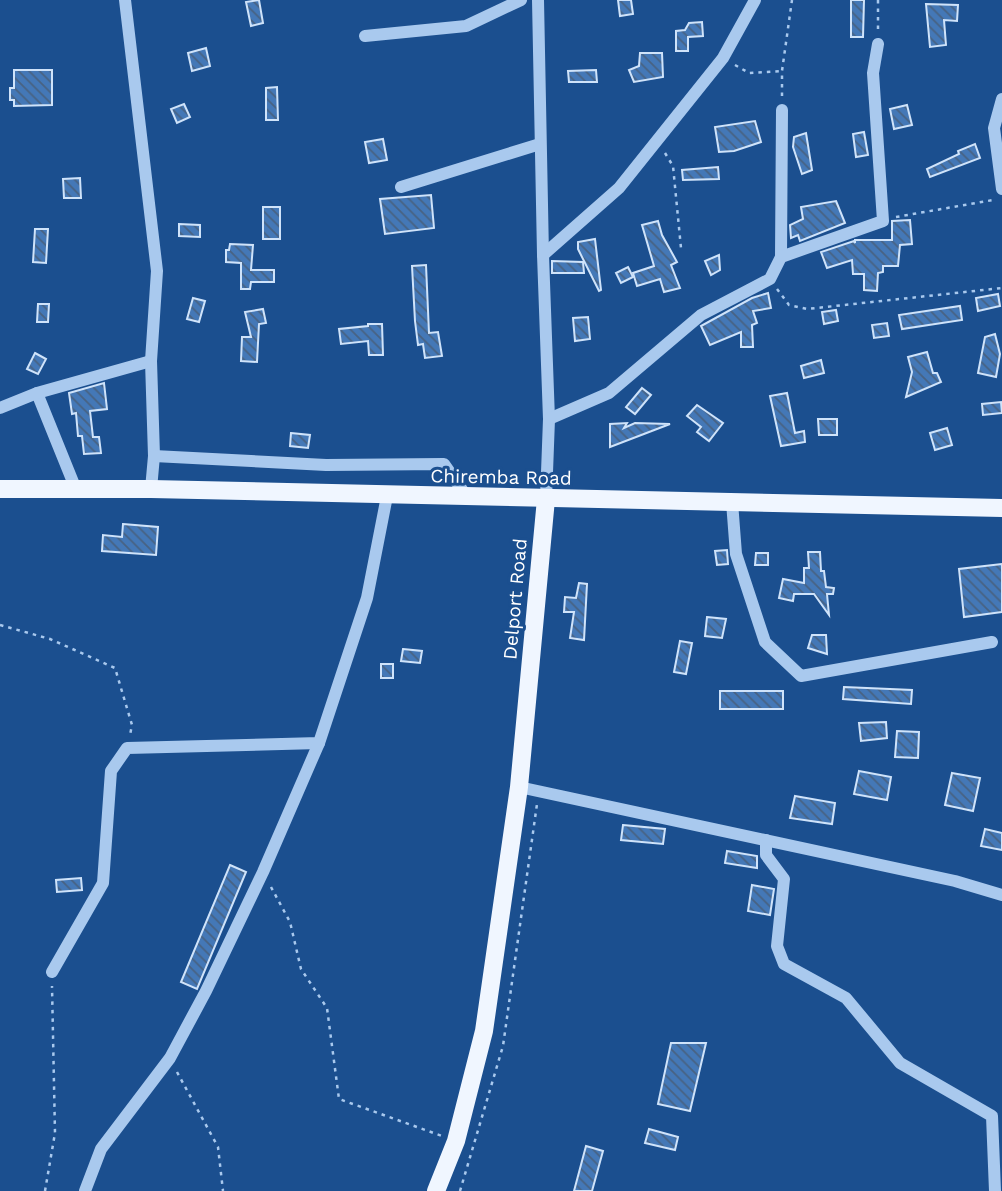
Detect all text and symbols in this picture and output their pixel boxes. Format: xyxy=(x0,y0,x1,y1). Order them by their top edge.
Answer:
street label: Chiremba Road xyxy=(430,464,572,490)
street label: Delport Road xyxy=(498,537,532,661)

